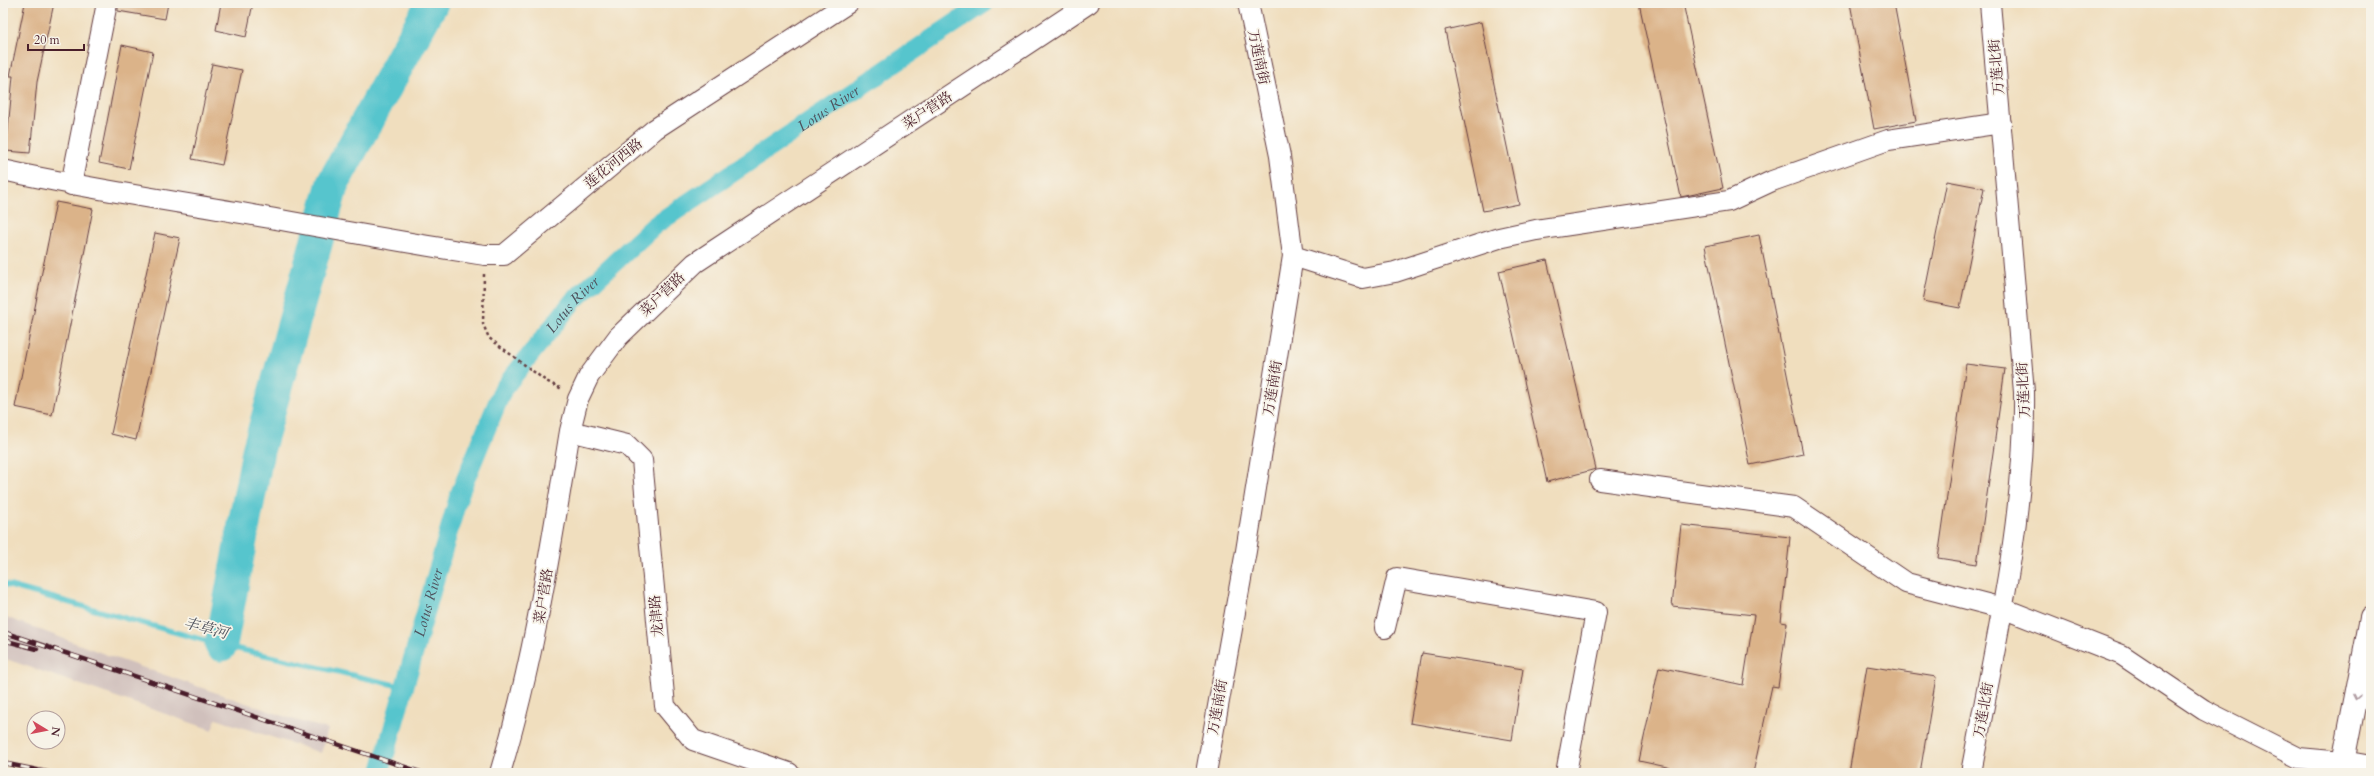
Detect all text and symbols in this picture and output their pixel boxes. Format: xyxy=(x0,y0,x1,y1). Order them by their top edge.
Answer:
scale bar xyxy=(28,26,84,52)
street label: 万莲南街 xyxy=(1243,28,1274,86)
text: 20 m xyxy=(34,32,61,48)
street label: 万莲北街 xyxy=(1985,38,2008,96)
water label: Lotus River xyxy=(794,80,864,136)
street label: 菜户营路 xyxy=(899,87,956,134)
street label: 莲花河西路 xyxy=(580,134,646,193)
street label: 菜户营路 xyxy=(636,268,689,321)
water label: Lotus River xyxy=(541,271,604,337)
street label: 万莲南街 xyxy=(1259,359,1286,417)
street label: 万莲北街 xyxy=(2013,362,2034,418)
water label: Lotus River xyxy=(409,565,448,639)
street label: 菜户营路 xyxy=(530,567,557,625)
street label: 龙津路 xyxy=(645,594,668,638)
water label: 丰草河 xyxy=(182,613,233,644)
street label: 万莲南街 xyxy=(1203,678,1232,736)
street label: 万莲北街 xyxy=(1969,681,1998,739)
one-way arrow xyxy=(2352,694,2360,700)
north arrow xyxy=(26,710,66,750)
text: N xyxy=(47,726,64,738)

